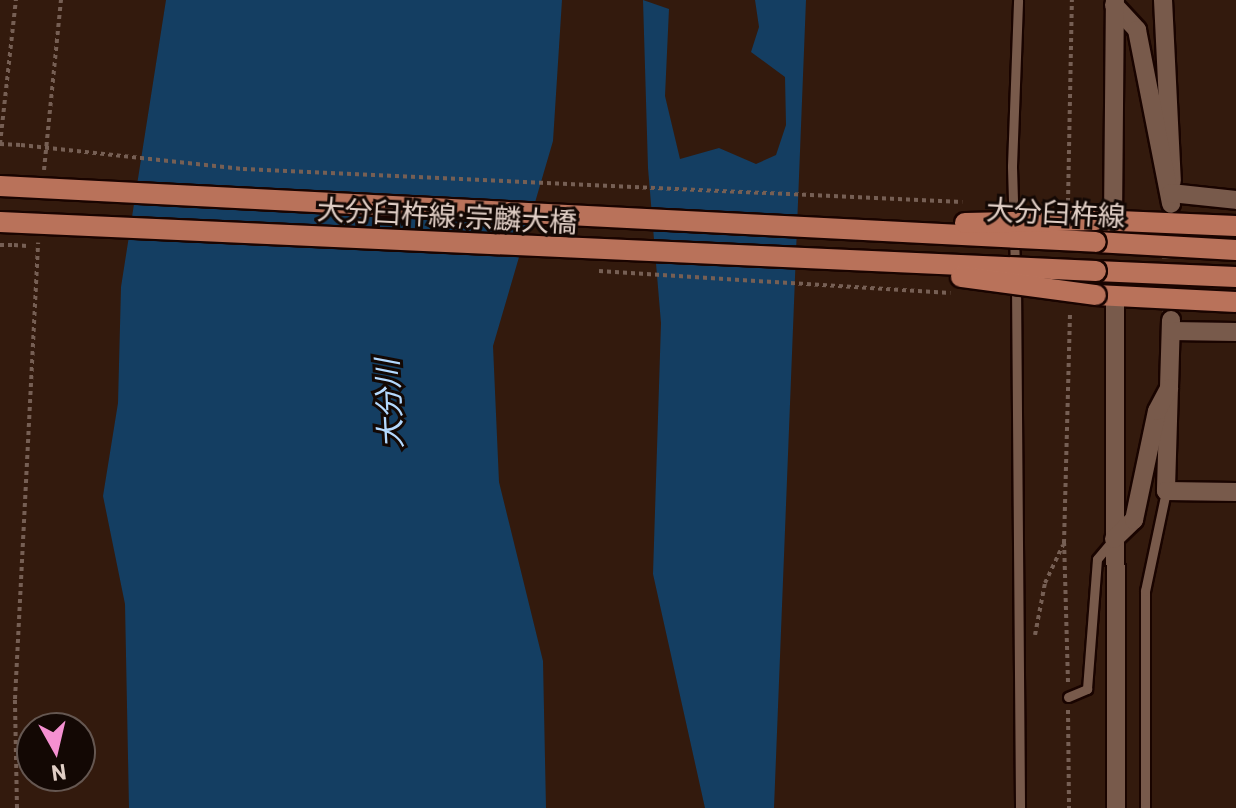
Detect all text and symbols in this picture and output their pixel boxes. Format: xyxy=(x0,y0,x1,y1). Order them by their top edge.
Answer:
street label: 大分臼杵線;宗麟大橋 xyxy=(316,191,578,239)
street label: 大分臼杵線 xyxy=(985,192,1127,232)
water label: 大分川 xyxy=(368,358,408,450)
north arrow xyxy=(16,712,96,792)
text: N xyxy=(50,760,68,788)

